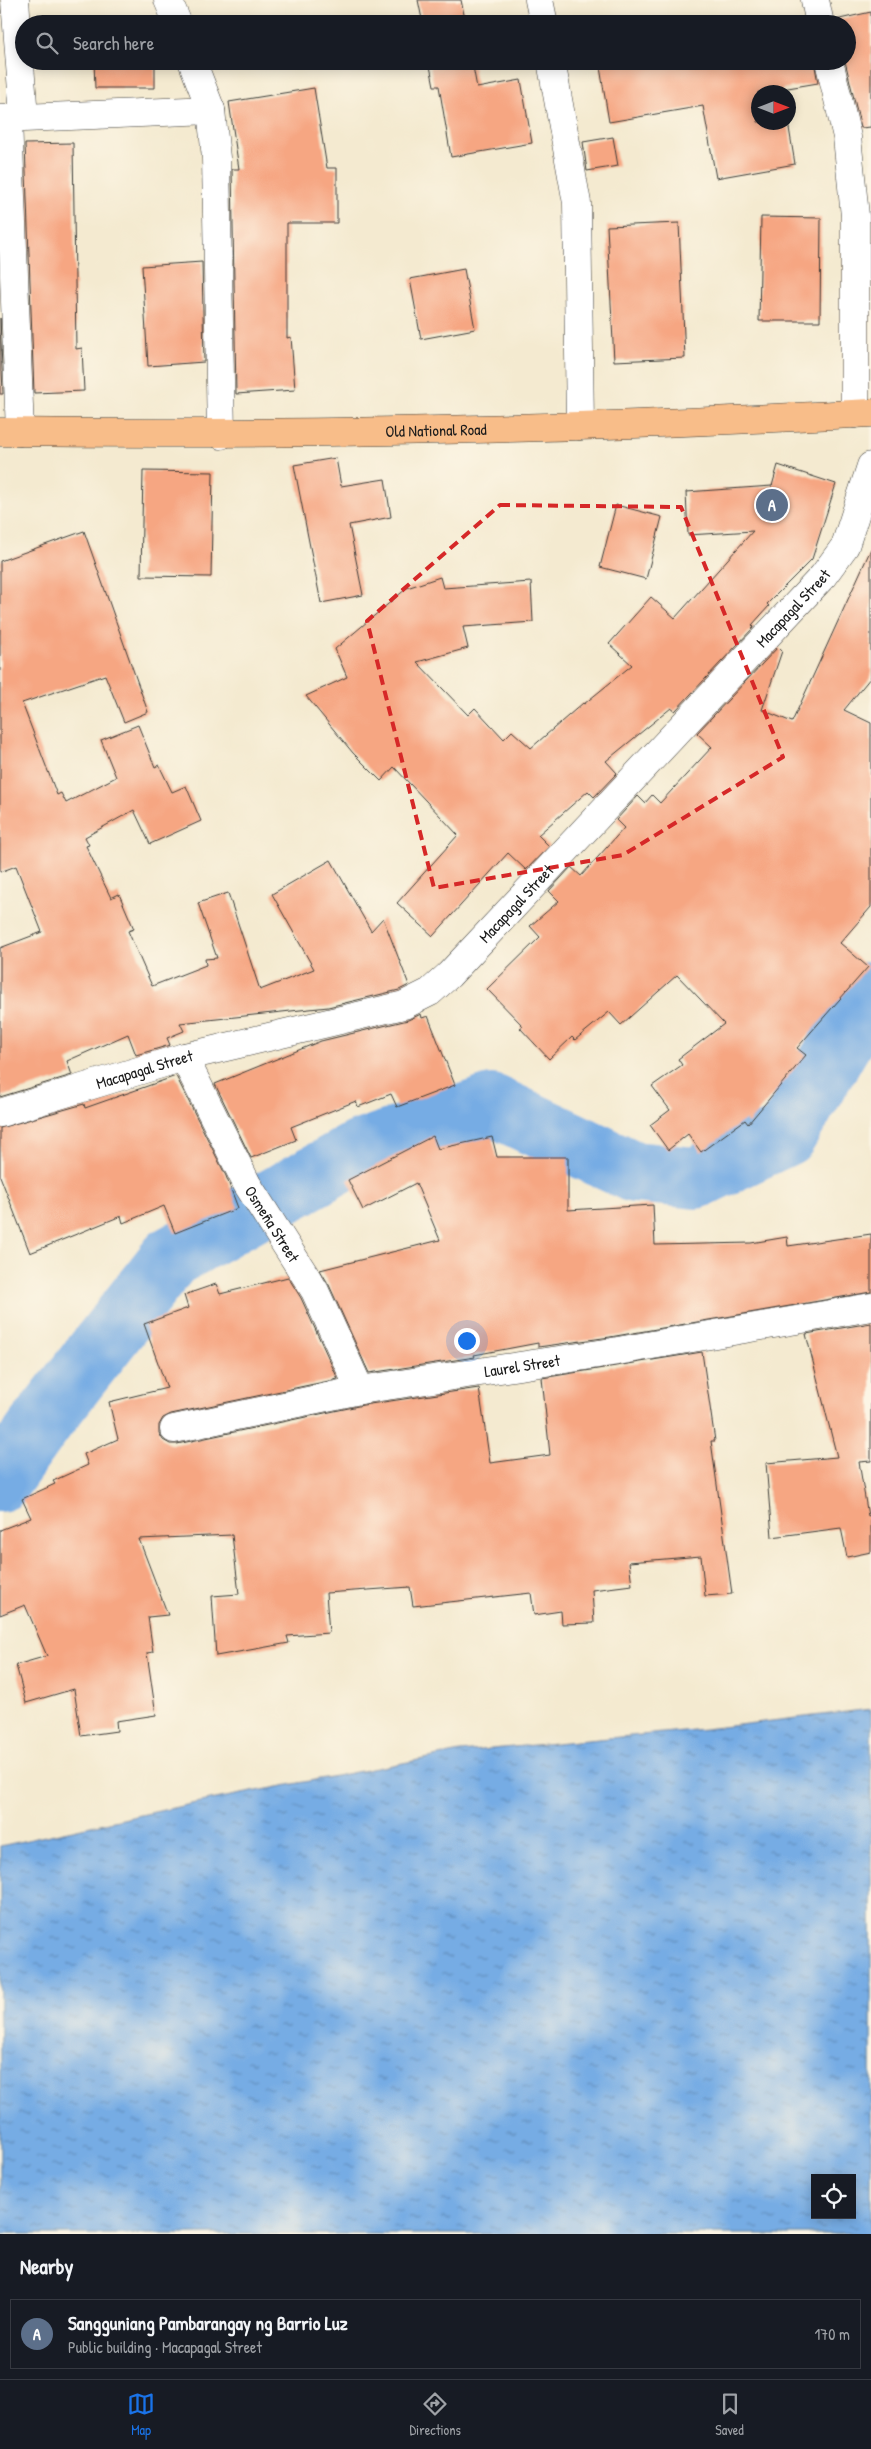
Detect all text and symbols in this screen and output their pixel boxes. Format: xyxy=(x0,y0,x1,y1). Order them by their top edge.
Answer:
search box xyxy=(15,15,856,70)
icon: search xyxy=(33,29,61,57)
text: Search here xyxy=(73,30,154,56)
north arrow xyxy=(751,85,796,130)
street label: Old National Road xyxy=(385,418,487,442)
pin: A xyxy=(756,486,788,524)
street label: Macapagal Street xyxy=(751,564,836,652)
street label: Macapagal Street xyxy=(474,859,559,948)
street label: Macapagal Street xyxy=(93,1044,195,1094)
street label: Osmeña Street xyxy=(240,1181,305,1267)
your location xyxy=(454,1328,480,1354)
street label: Laurel Street xyxy=(483,1349,562,1382)
map controls xyxy=(811,2174,856,2219)
button: locate xyxy=(811,2174,856,2219)
text: Nearby xyxy=(20,2252,73,2281)
text: Sangguniang Pambarangay ng Barrio Luz xyxy=(68,2310,348,2336)
text: A xyxy=(33,2323,41,2345)
text: 170 m xyxy=(815,2323,850,2345)
text: Public building · Macapagal Street xyxy=(68,2336,262,2358)
tab: Map xyxy=(127,2390,155,2439)
tab: Directions xyxy=(409,2390,461,2439)
tab: Saved xyxy=(715,2390,744,2439)

